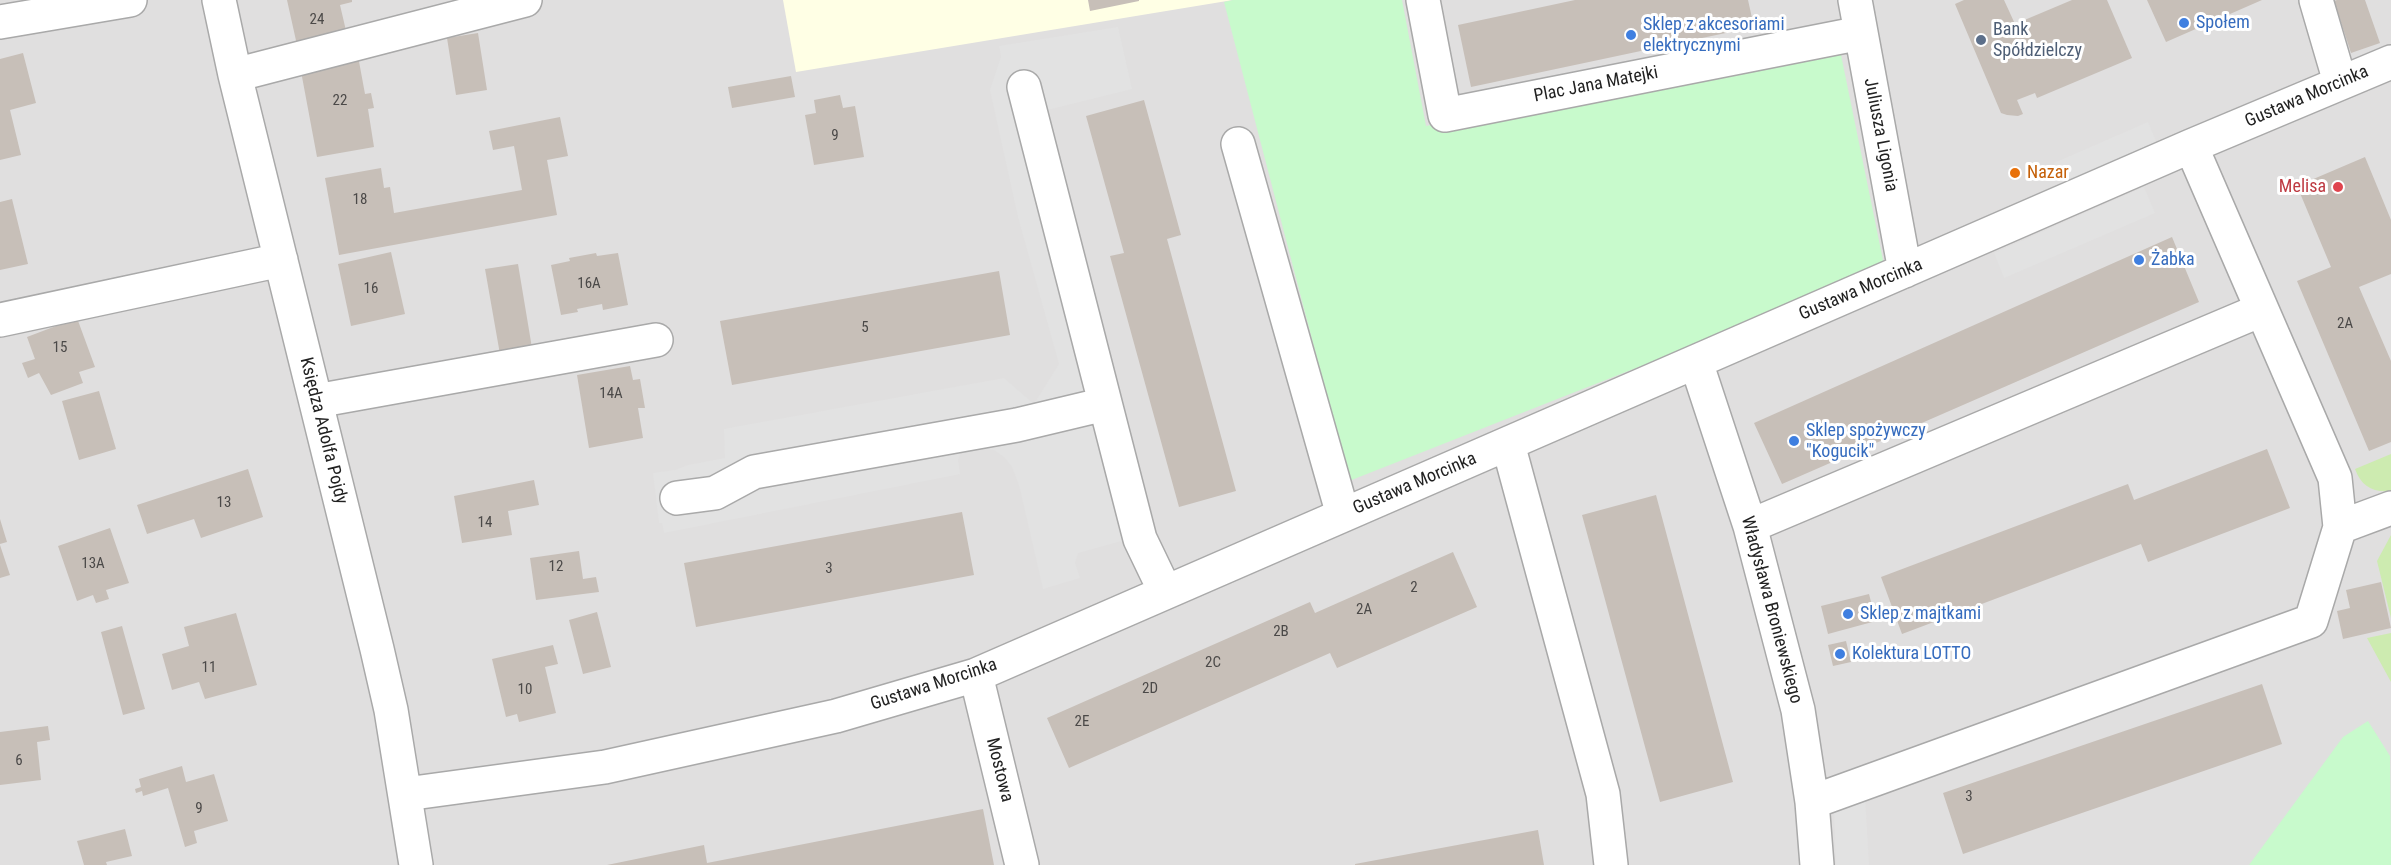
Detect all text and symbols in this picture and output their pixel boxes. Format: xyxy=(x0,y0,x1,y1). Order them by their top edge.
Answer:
house number: 24 xyxy=(310,11,324,29)
place label: Społem xyxy=(2196,12,2250,34)
place label: Sklep z akcesoriami elektrycznymi xyxy=(1643,14,1785,57)
marker: Społem xyxy=(2177,16,2191,30)
place label: Bank Spółdzielczy xyxy=(1993,19,2082,62)
marker: Sklep z akcesoriami elektrycznymi xyxy=(1624,28,1638,42)
marker: Bank Spółdzielczy xyxy=(1974,33,1988,47)
street label: Gustawa Morcinka xyxy=(2242,61,2372,133)
street label: Plac Jana Matejki xyxy=(1532,62,1660,108)
street label: Juliusza Ligonia xyxy=(1858,76,1902,194)
house number: 22 xyxy=(333,92,347,110)
house number: 9 xyxy=(831,127,839,145)
place label: Nazar xyxy=(2027,162,2069,184)
marker: Nazar xyxy=(2008,166,2022,180)
place label: Melisa xyxy=(2279,176,2326,198)
marker: Melisa xyxy=(2331,180,2345,194)
house number: 18 xyxy=(353,191,367,209)
place label: Żabka xyxy=(2151,249,2195,271)
marker: Żabka xyxy=(2132,253,2146,267)
street label: Gustawa Morcinka xyxy=(1796,254,1926,326)
house number: 16A xyxy=(577,275,601,293)
house number: 16 xyxy=(364,280,378,298)
house number: 2A xyxy=(2337,315,2353,333)
house number: 5 xyxy=(861,319,869,337)
house number: 15 xyxy=(53,339,67,357)
street label: Księdza Adolfa Pojdy xyxy=(294,355,352,507)
house number: 14A xyxy=(599,385,623,403)
place label: Sklep spożywczy "Kogucik" xyxy=(1806,420,1926,462)
marker: Sklep spożywczy "Kogucik" xyxy=(1787,434,1801,448)
street label: Gustawa Morcinka xyxy=(1350,448,1480,520)
house number: 13 xyxy=(217,494,231,512)
house number: 14 xyxy=(478,514,492,532)
street label: Władysława Broniewskiego xyxy=(1736,514,1806,706)
house number: 13A xyxy=(81,555,105,573)
house number: 12 xyxy=(549,558,563,576)
house number: 3 xyxy=(825,560,833,578)
house number: 2 xyxy=(1410,579,1418,597)
house number: 2A xyxy=(1356,601,1372,619)
place label: Sklep z majtkami xyxy=(1860,603,1981,625)
marker: Sklep z majtkami xyxy=(1841,607,1855,621)
house number: 2B xyxy=(1273,623,1289,641)
place label: Kolektura LOTTO xyxy=(1852,643,1971,665)
marker: Kolektura LOTTO xyxy=(1833,647,1847,661)
street label: Gustawa Morcinka xyxy=(868,654,1000,716)
house number: 2C xyxy=(1205,654,1221,672)
house number: 11 xyxy=(202,659,216,677)
house number: 2D xyxy=(1142,680,1158,698)
house number: 10 xyxy=(518,681,532,699)
house number: 2E xyxy=(1075,713,1089,731)
street label: Mostowa xyxy=(981,736,1017,804)
house number: 6 xyxy=(15,752,23,770)
house number: 3 xyxy=(1965,788,1973,806)
house number: 9 xyxy=(195,800,203,818)

